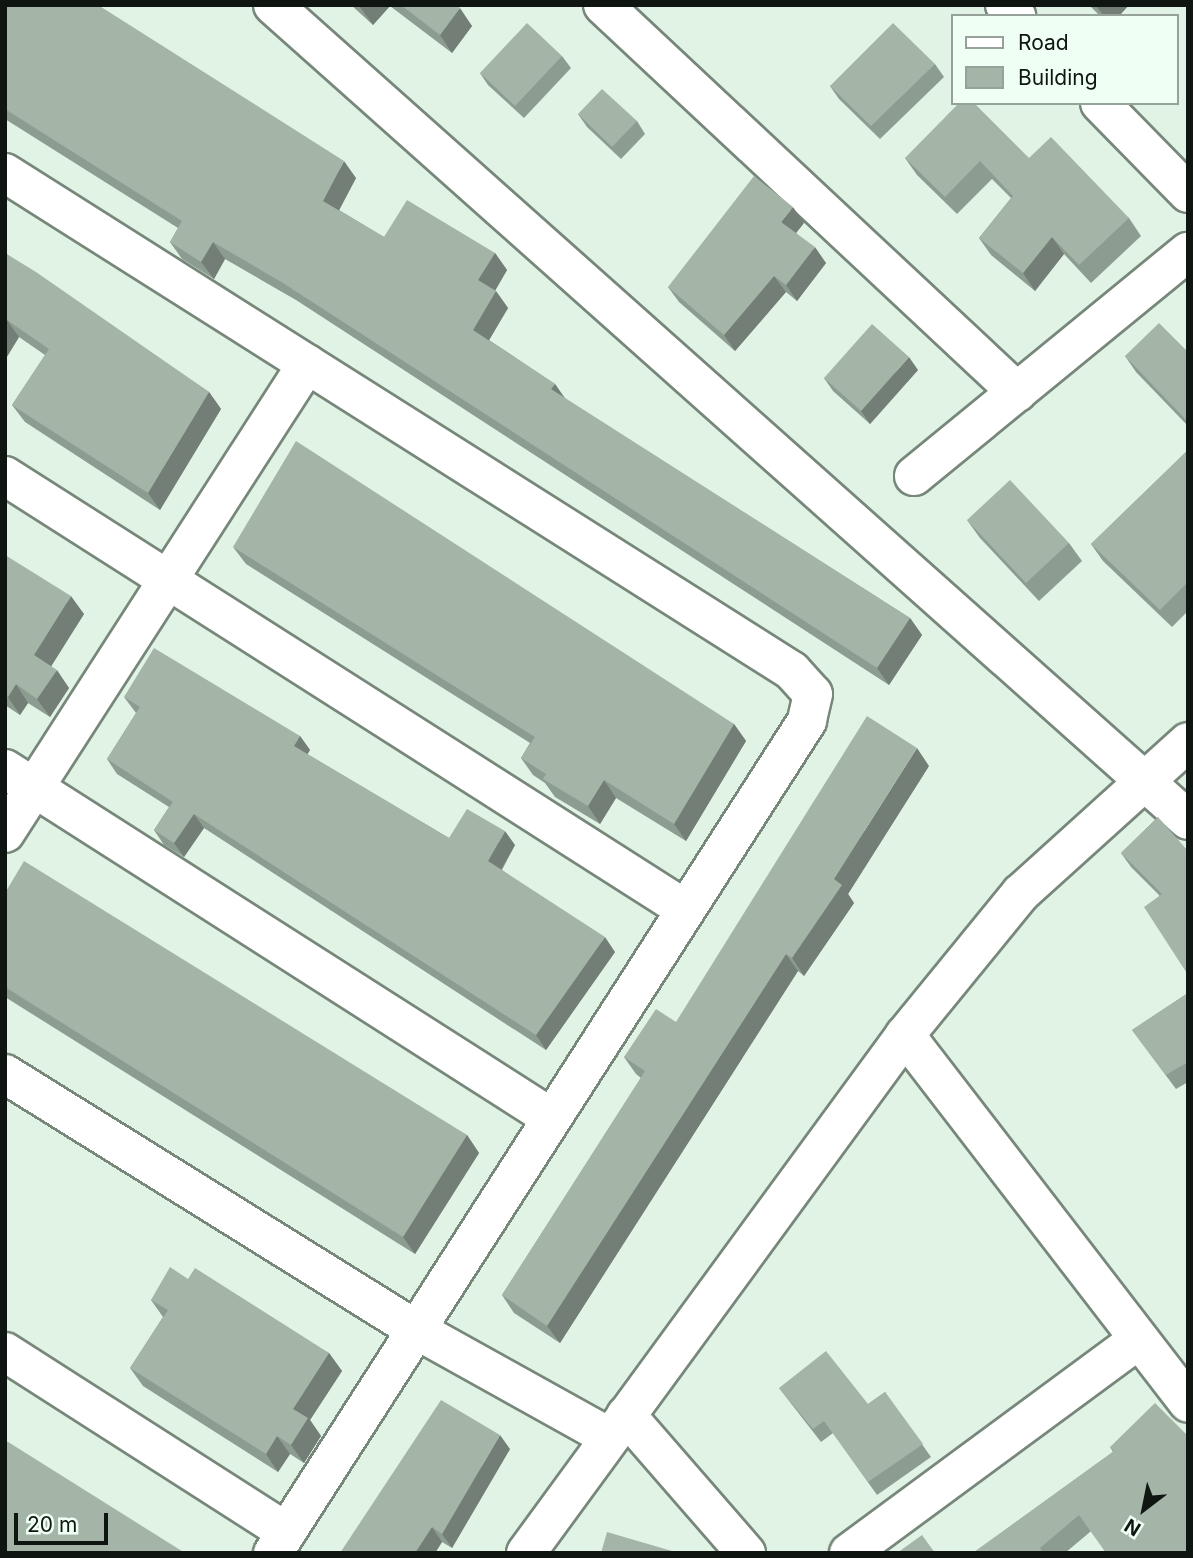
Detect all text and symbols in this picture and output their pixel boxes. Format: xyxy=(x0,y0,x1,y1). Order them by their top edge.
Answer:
legend xyxy=(951,14,1179,105)
text: Road xyxy=(1018,30,1069,55)
text: Building xyxy=(1018,65,1098,90)
north arrow xyxy=(1109,1474,1179,1544)
scale bar xyxy=(18,1498,112,1542)
text: 20 m xyxy=(27,1512,77,1537)
text: N xyxy=(1120,1514,1145,1541)

